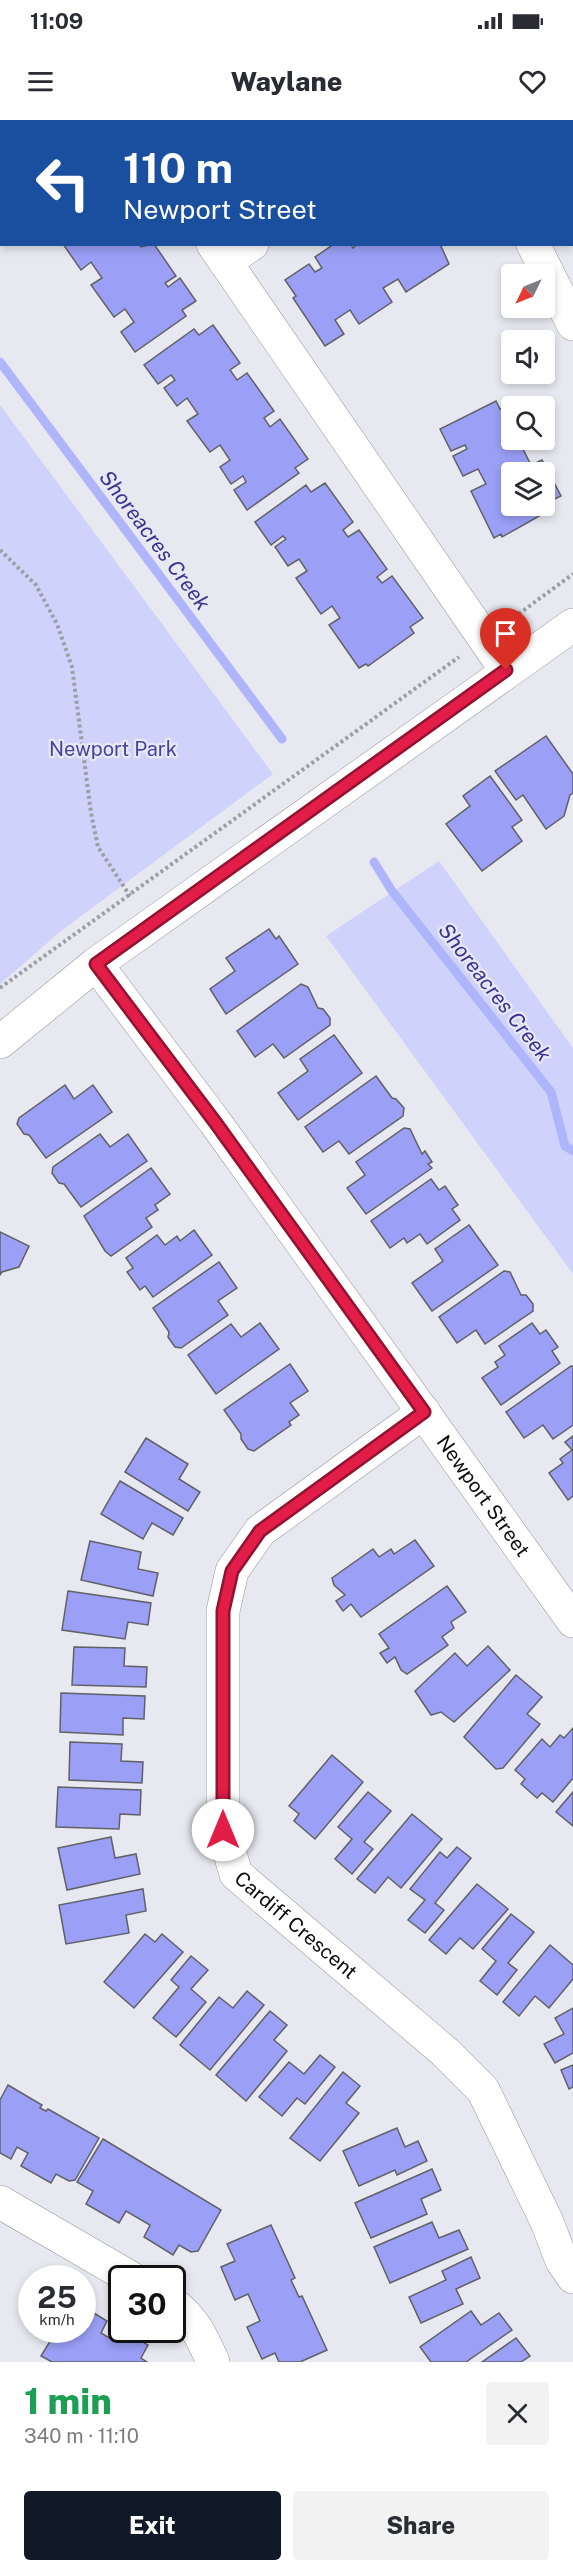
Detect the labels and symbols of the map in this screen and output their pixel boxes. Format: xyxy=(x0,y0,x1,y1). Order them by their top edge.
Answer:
north arrow xyxy=(501,264,555,318)
water label: Shoreacres Creek xyxy=(94,465,216,615)
pin xyxy=(480,608,531,670)
park label: Newport Park xyxy=(49,737,177,761)
water label: Shoreacres Creek xyxy=(433,918,557,1067)
street label: Newport Street xyxy=(432,1431,535,1561)
position arrow xyxy=(191,1798,255,1862)
street label: Cardiff Crescent xyxy=(230,1866,362,1984)
speed limit sign: 30 xyxy=(108,2265,186,2343)

